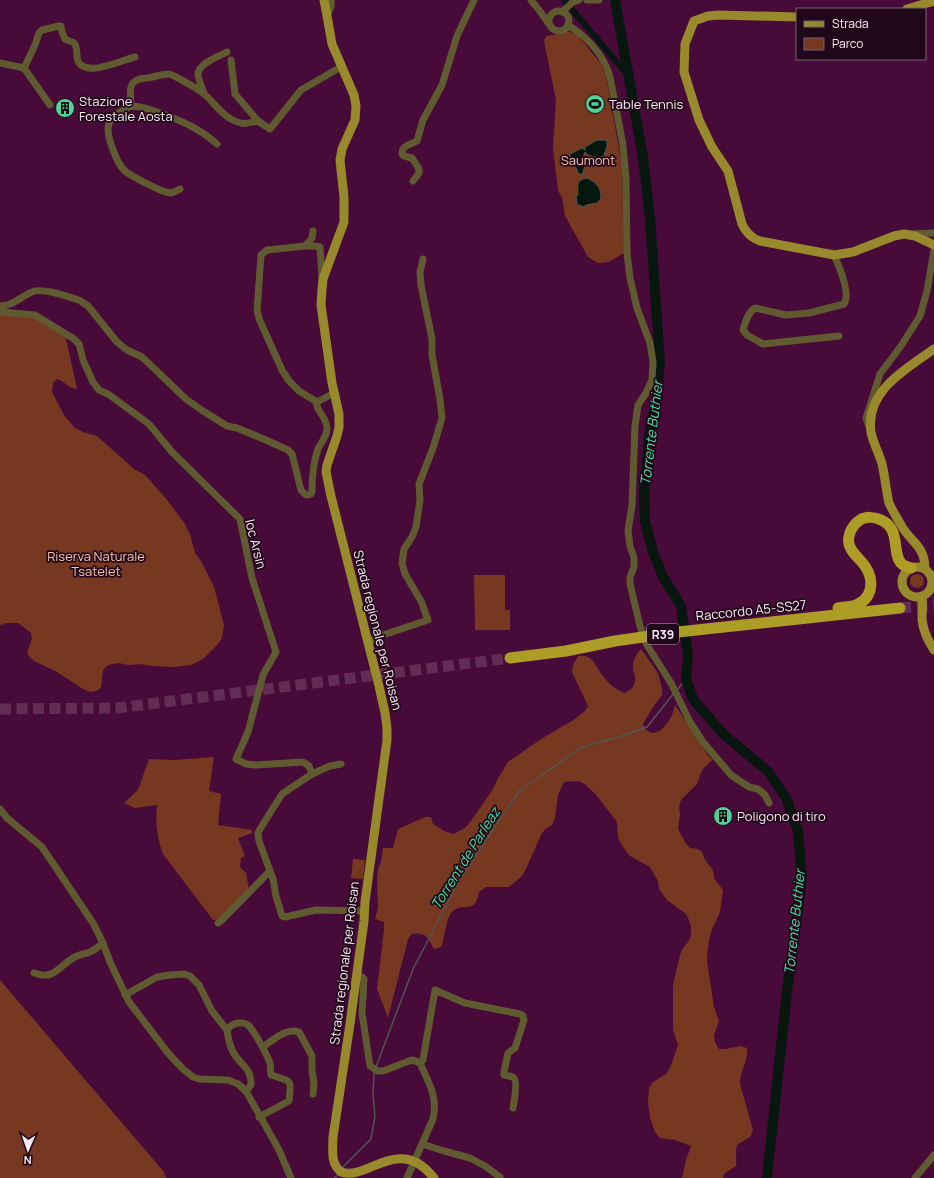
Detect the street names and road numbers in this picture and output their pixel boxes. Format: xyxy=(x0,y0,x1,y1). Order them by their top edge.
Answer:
street label: loc Arsin xyxy=(241,517,271,571)
street label: Strada regionale per Roisan xyxy=(349,548,407,712)
street label: Raccordo A5-SS27 xyxy=(695,595,807,625)
road number: R39 xyxy=(647,624,679,644)
street label: Strada regionale per Roisan xyxy=(325,880,363,1046)

